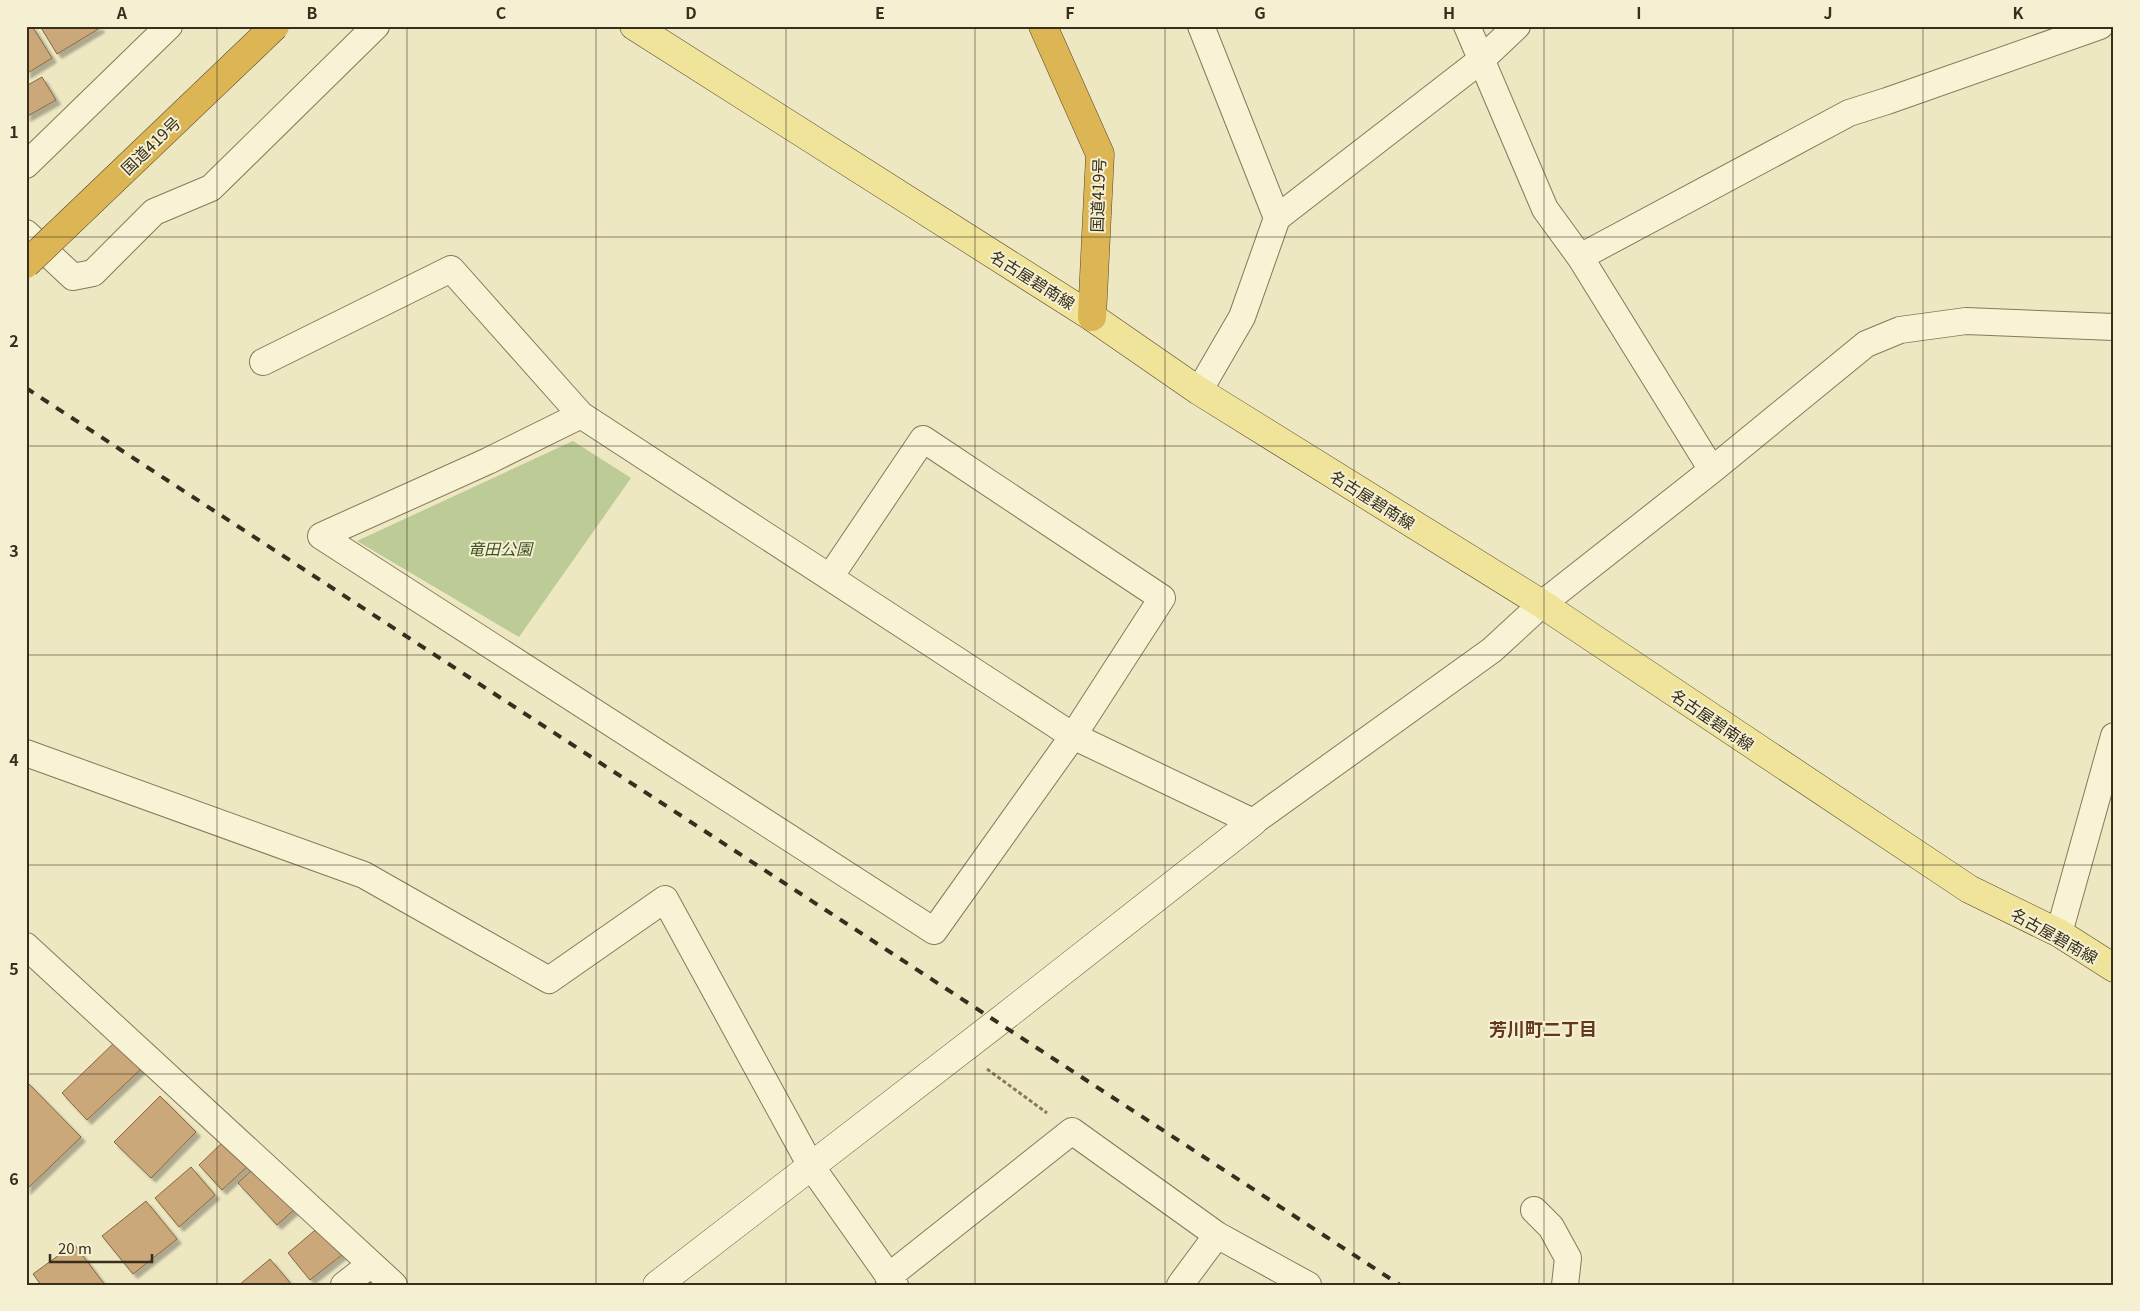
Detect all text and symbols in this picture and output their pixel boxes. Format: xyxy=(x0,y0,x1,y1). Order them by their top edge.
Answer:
text: A xyxy=(116,0,128,24)
text: B xyxy=(307,0,318,24)
text: C xyxy=(496,0,507,24)
text: D xyxy=(685,0,697,24)
text: E xyxy=(875,0,885,24)
text: F xyxy=(1065,0,1075,24)
text: G xyxy=(1254,0,1266,24)
text: H xyxy=(1443,0,1455,24)
text: I xyxy=(1636,0,1642,24)
text: J xyxy=(1823,0,1833,24)
text: K xyxy=(2013,0,2025,24)
street label: 国道419号 xyxy=(115,110,185,180)
text: 1 xyxy=(9,119,19,143)
street label: 国道419号 xyxy=(1084,157,1110,233)
street label: 名古屋碧南線 xyxy=(986,243,1080,315)
text: 2 xyxy=(9,328,19,352)
street label: 名古屋碧南線 xyxy=(1326,463,1420,535)
park label: 竜田公園 xyxy=(468,536,534,560)
text: 3 xyxy=(9,538,19,562)
street label: 名古屋碧南線 xyxy=(1666,682,1760,756)
text: 4 xyxy=(9,747,19,771)
street label: 名古屋碧南線 xyxy=(2007,901,2103,969)
text: 5 xyxy=(9,956,19,980)
district label: 芳川町二丁目 xyxy=(1489,1015,1597,1041)
text: 6 xyxy=(9,1166,19,1190)
scale bar xyxy=(50,1231,152,1263)
text: 20 m xyxy=(58,1237,92,1258)

